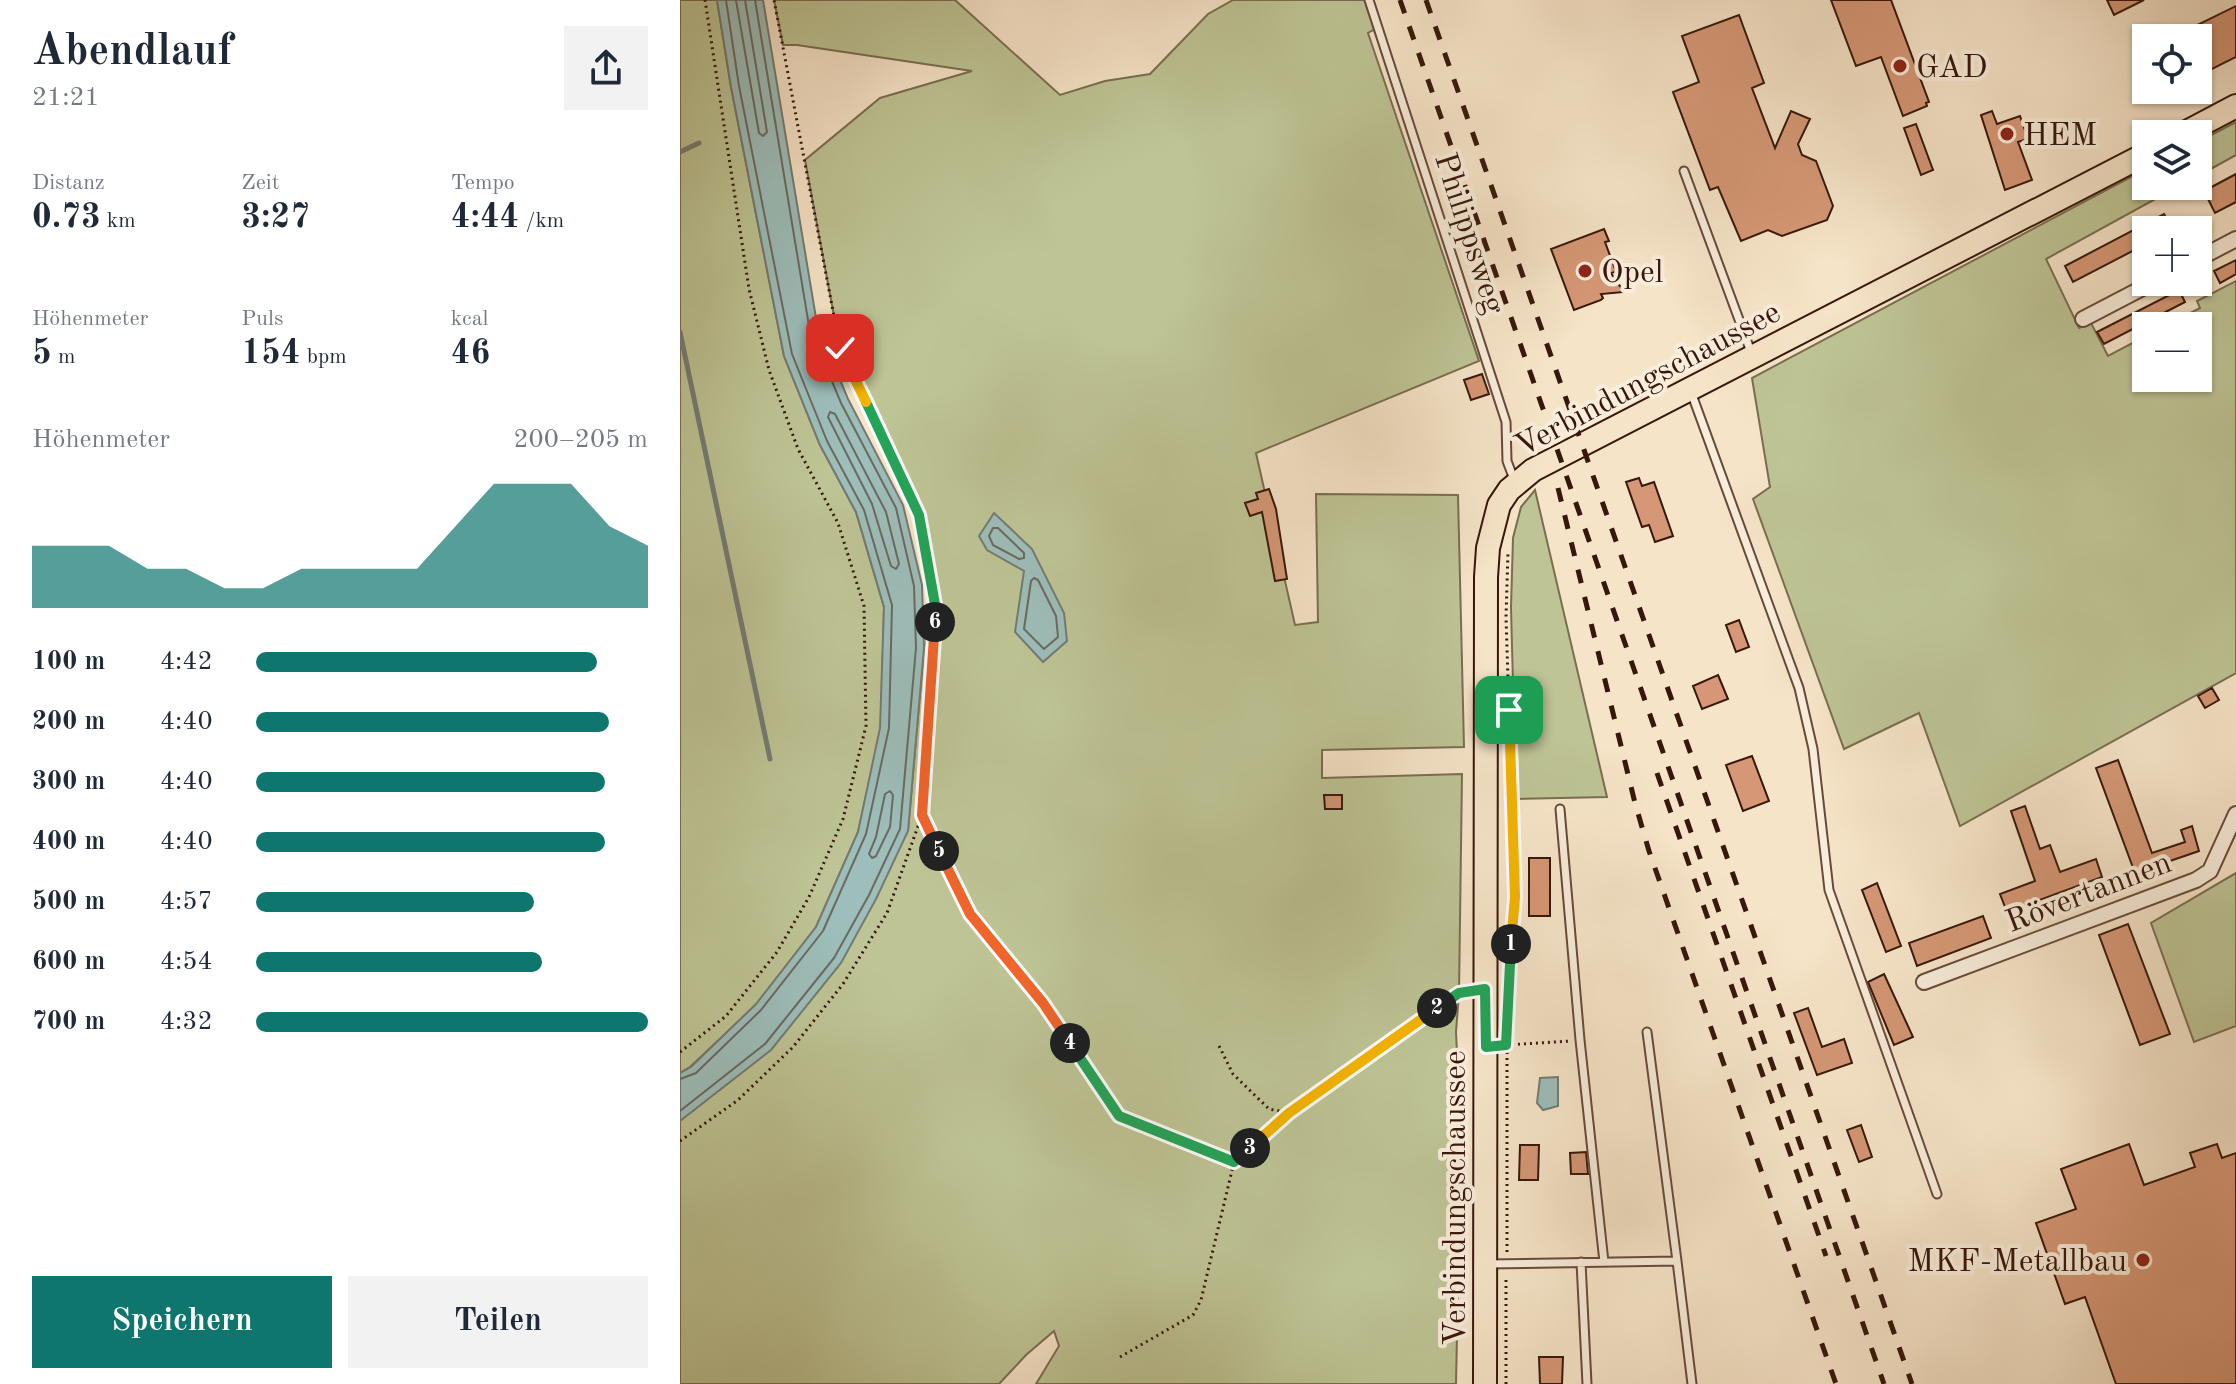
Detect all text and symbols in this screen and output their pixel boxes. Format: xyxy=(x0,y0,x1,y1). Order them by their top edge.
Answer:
map controls xyxy=(2132,24,2212,392)
button: locate xyxy=(2132,24,2212,104)
button: share xyxy=(564,26,648,110)
text: Abendlauf xyxy=(32,30,233,74)
place label: GAD xyxy=(1916,53,1987,85)
marker: GAD xyxy=(1891,57,1909,75)
text: 21:21 xyxy=(32,85,100,111)
button: layers xyxy=(2132,120,2212,200)
place label: HEM xyxy=(2023,121,2097,153)
marker: HEM xyxy=(1998,125,2016,143)
street label: Philippsweg xyxy=(1427,149,1509,318)
text: Distanz xyxy=(32,172,105,194)
text: Zeit xyxy=(241,172,279,194)
text: Tempo xyxy=(451,172,515,194)
text: 0.73 xyxy=(32,201,101,235)
text: 3:27 xyxy=(241,201,310,235)
text: 4:44 xyxy=(451,201,519,235)
text: km xyxy=(101,210,136,232)
text: /km xyxy=(519,210,564,232)
button: + xyxy=(2132,216,2212,296)
place label: Opel xyxy=(1601,258,1663,290)
marker: Opel xyxy=(1576,262,1594,280)
street label: Verbindungschaussee xyxy=(1510,297,1786,464)
text: Höhenmeter xyxy=(32,308,149,330)
text: Puls xyxy=(241,308,284,330)
text: kcal xyxy=(451,308,489,330)
button: − xyxy=(2132,312,2212,392)
pin xyxy=(806,314,874,382)
icon: check xyxy=(818,326,862,370)
text: 5 xyxy=(32,337,52,371)
text: 154 xyxy=(241,337,301,371)
text: 46 xyxy=(451,337,490,371)
text: m xyxy=(52,346,75,368)
text: bpm xyxy=(301,346,347,368)
text: Höhenmeter xyxy=(32,427,170,453)
text: 200–205 m xyxy=(513,427,648,453)
pin: 6 xyxy=(915,602,955,642)
text: 6 xyxy=(929,611,941,633)
text: 100 m xyxy=(32,649,105,675)
text: 4:42 xyxy=(160,649,213,675)
pin xyxy=(1475,676,1543,744)
icon: arrive xyxy=(1487,688,1531,732)
text: 200 m xyxy=(32,709,105,735)
text: 4:40 xyxy=(160,709,213,735)
text: 300 m xyxy=(32,769,105,795)
text: 4:40 xyxy=(160,769,213,795)
text: 400 m xyxy=(32,829,105,855)
text: 4:40 xyxy=(160,829,213,855)
pin: 5 xyxy=(919,831,959,871)
text: 5 xyxy=(933,840,945,862)
street label: Rövertannen xyxy=(2002,848,2176,940)
text: 500 m xyxy=(32,889,105,915)
text: 4:57 xyxy=(160,889,213,915)
pin: 1 xyxy=(1491,924,1531,964)
text: 1 xyxy=(1505,933,1517,955)
text: 600 m xyxy=(32,949,105,975)
text: 4:54 xyxy=(160,949,213,975)
pin: 2 xyxy=(1417,988,1457,1028)
text: 2 xyxy=(1431,997,1443,1019)
text: 700 m xyxy=(32,1009,105,1035)
text: 4:32 xyxy=(160,1009,213,1035)
pin: 4 xyxy=(1050,1023,1090,1063)
text: 4 xyxy=(1064,1032,1076,1054)
street label: Verbindungschaussee xyxy=(1441,1050,1473,1346)
pin: 3 xyxy=(1230,1128,1270,1168)
text: 3 xyxy=(1244,1137,1256,1159)
place label: MKF-Metallbau xyxy=(1907,1247,2127,1279)
marker: MKF-Metallbau xyxy=(2134,1251,2152,1269)
button: Speichern xyxy=(32,1276,332,1368)
button: Teilen xyxy=(348,1276,648,1368)

